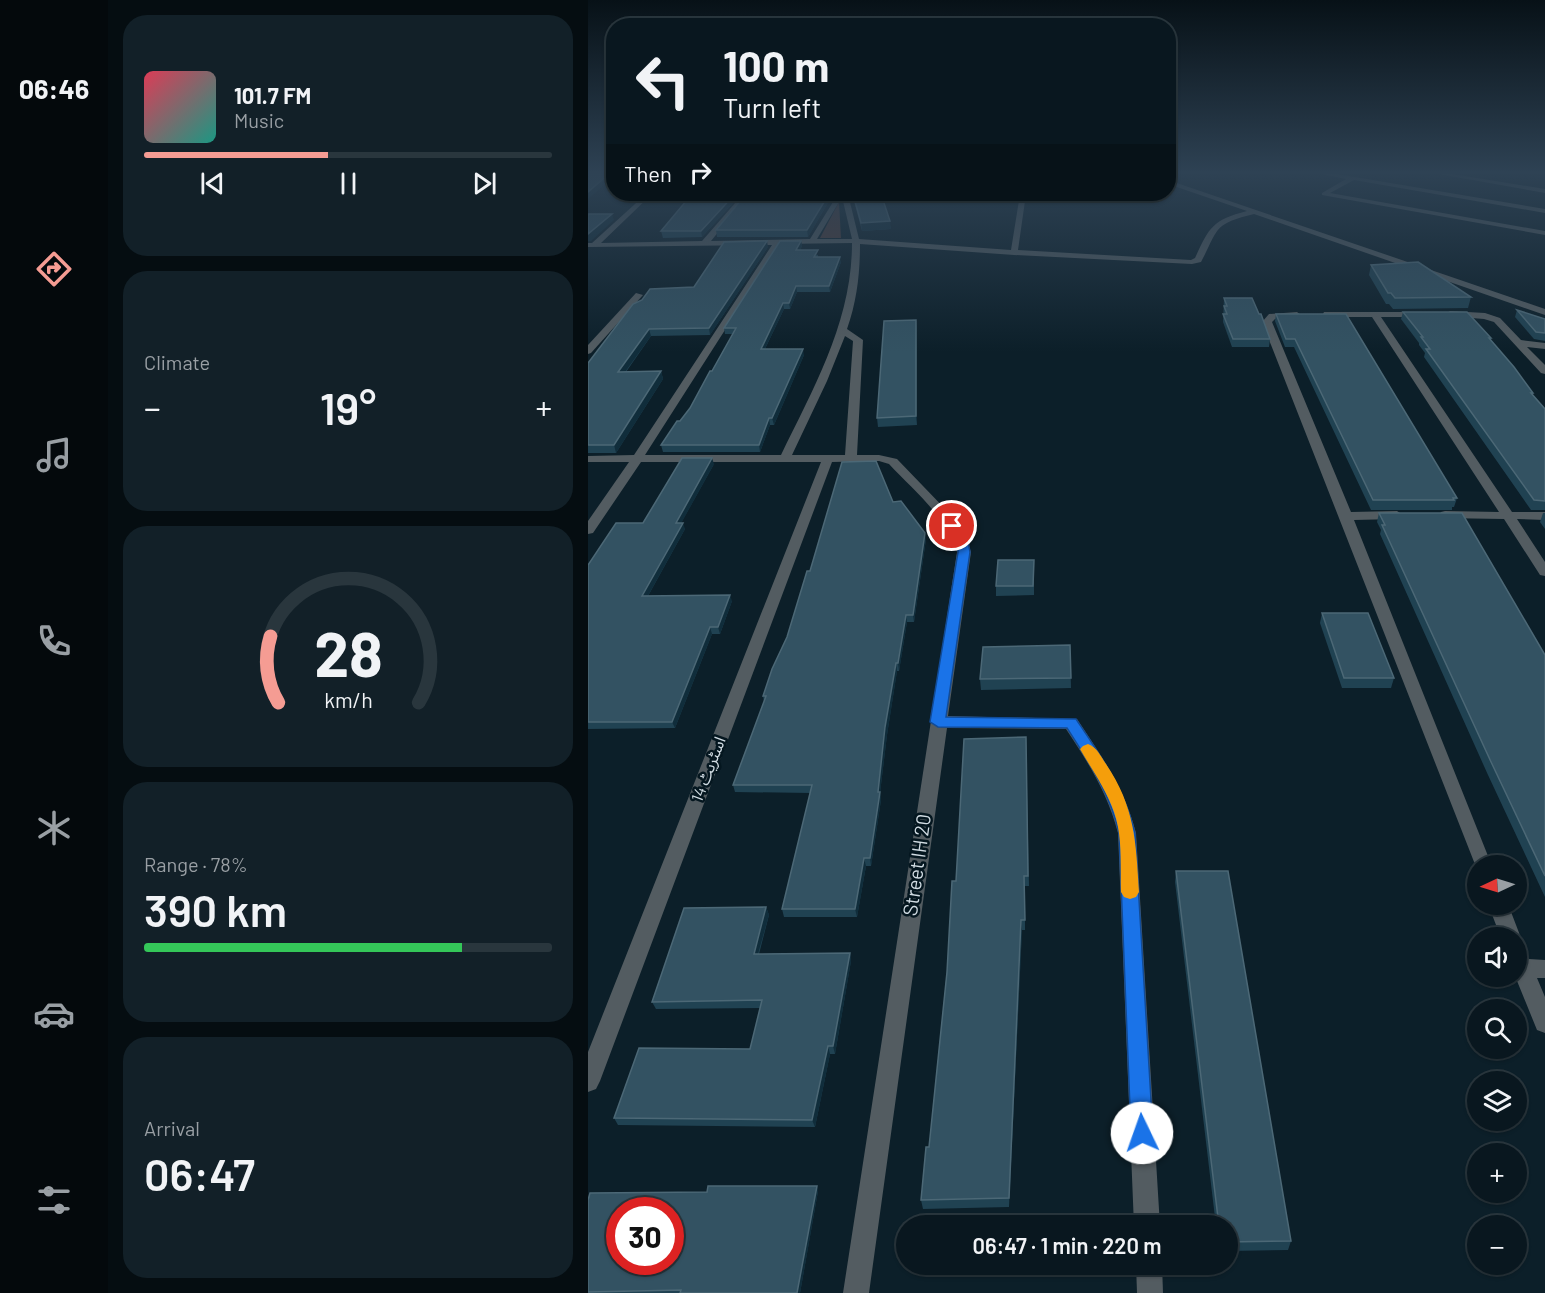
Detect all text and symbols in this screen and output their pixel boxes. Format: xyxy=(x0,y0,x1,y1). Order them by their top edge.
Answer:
text: 100 m xyxy=(723,40,829,90)
icon: left xyxy=(624,42,702,120)
text: 06:46 xyxy=(19,72,89,104)
text: 101.7 FM xyxy=(234,82,311,108)
text: Turn left xyxy=(723,91,821,123)
text: Music xyxy=(234,108,284,132)
icon: right xyxy=(684,156,717,189)
text: Then xyxy=(624,160,672,186)
icon: previous xyxy=(196,167,229,200)
icon: pause xyxy=(332,167,365,200)
icon: next xyxy=(468,167,501,200)
icon: directions xyxy=(33,248,75,290)
text: Climate xyxy=(144,350,210,374)
text: 19° xyxy=(320,380,376,434)
text: − xyxy=(144,387,161,427)
text: + xyxy=(536,387,552,427)
icon: music xyxy=(33,434,75,476)
pin xyxy=(926,500,977,551)
icon: arrive xyxy=(935,509,968,542)
text: 28 xyxy=(314,616,382,690)
icon: phone xyxy=(33,620,75,662)
text: km/h xyxy=(324,688,372,713)
street label: اسٹریٹ 14 xyxy=(686,734,730,804)
icon: climate xyxy=(33,807,75,849)
street label: Street IH 20 xyxy=(897,812,935,917)
text: Range · 78% xyxy=(144,852,248,876)
north arrow xyxy=(1467,855,1527,915)
map controls xyxy=(1467,855,1527,1275)
text: 390 km xyxy=(144,882,287,936)
button: sound xyxy=(1467,927,1527,987)
icon: car xyxy=(33,993,75,1035)
button: search xyxy=(1467,999,1527,1059)
button: layers xyxy=(1467,1071,1527,1131)
position arrow xyxy=(1110,1101,1174,1165)
text: Arrival xyxy=(144,1116,200,1140)
button: + xyxy=(1467,1143,1527,1203)
text: 06:47 xyxy=(144,1146,255,1200)
icon: filters xyxy=(33,1179,75,1221)
speed limit sign: 30 xyxy=(606,1197,684,1275)
button: − xyxy=(1467,1215,1527,1275)
text: 06:47 · 1 min · 220 m xyxy=(972,1232,1162,1258)

